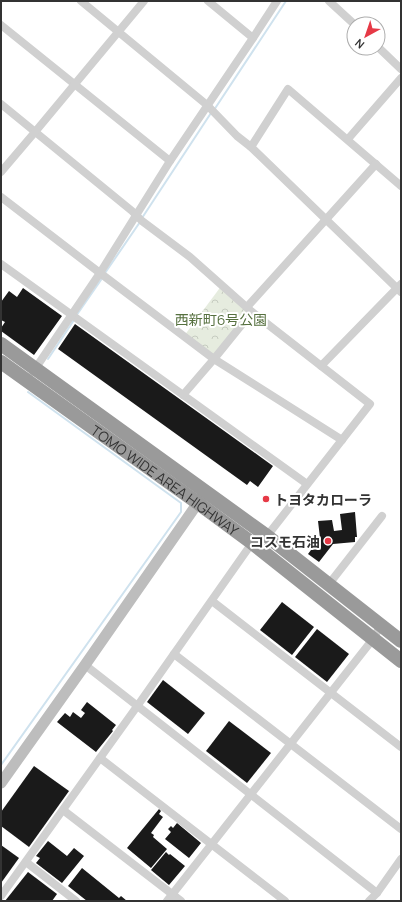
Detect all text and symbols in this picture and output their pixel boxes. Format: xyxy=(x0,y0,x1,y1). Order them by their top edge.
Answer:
north arrow xyxy=(346,16,386,56)
text: N xyxy=(351,36,367,52)
park label: 西新町6号公園 xyxy=(175,310,267,329)
street label: TOMO WIDE AREA HIGHWAY xyxy=(88,420,243,540)
place label: トヨタカローラ xyxy=(274,490,372,509)
marker: トヨタカローラ xyxy=(261,494,271,504)
place label: コスモ石油 xyxy=(250,532,320,551)
marker: コスモ石油 xyxy=(323,536,333,546)

